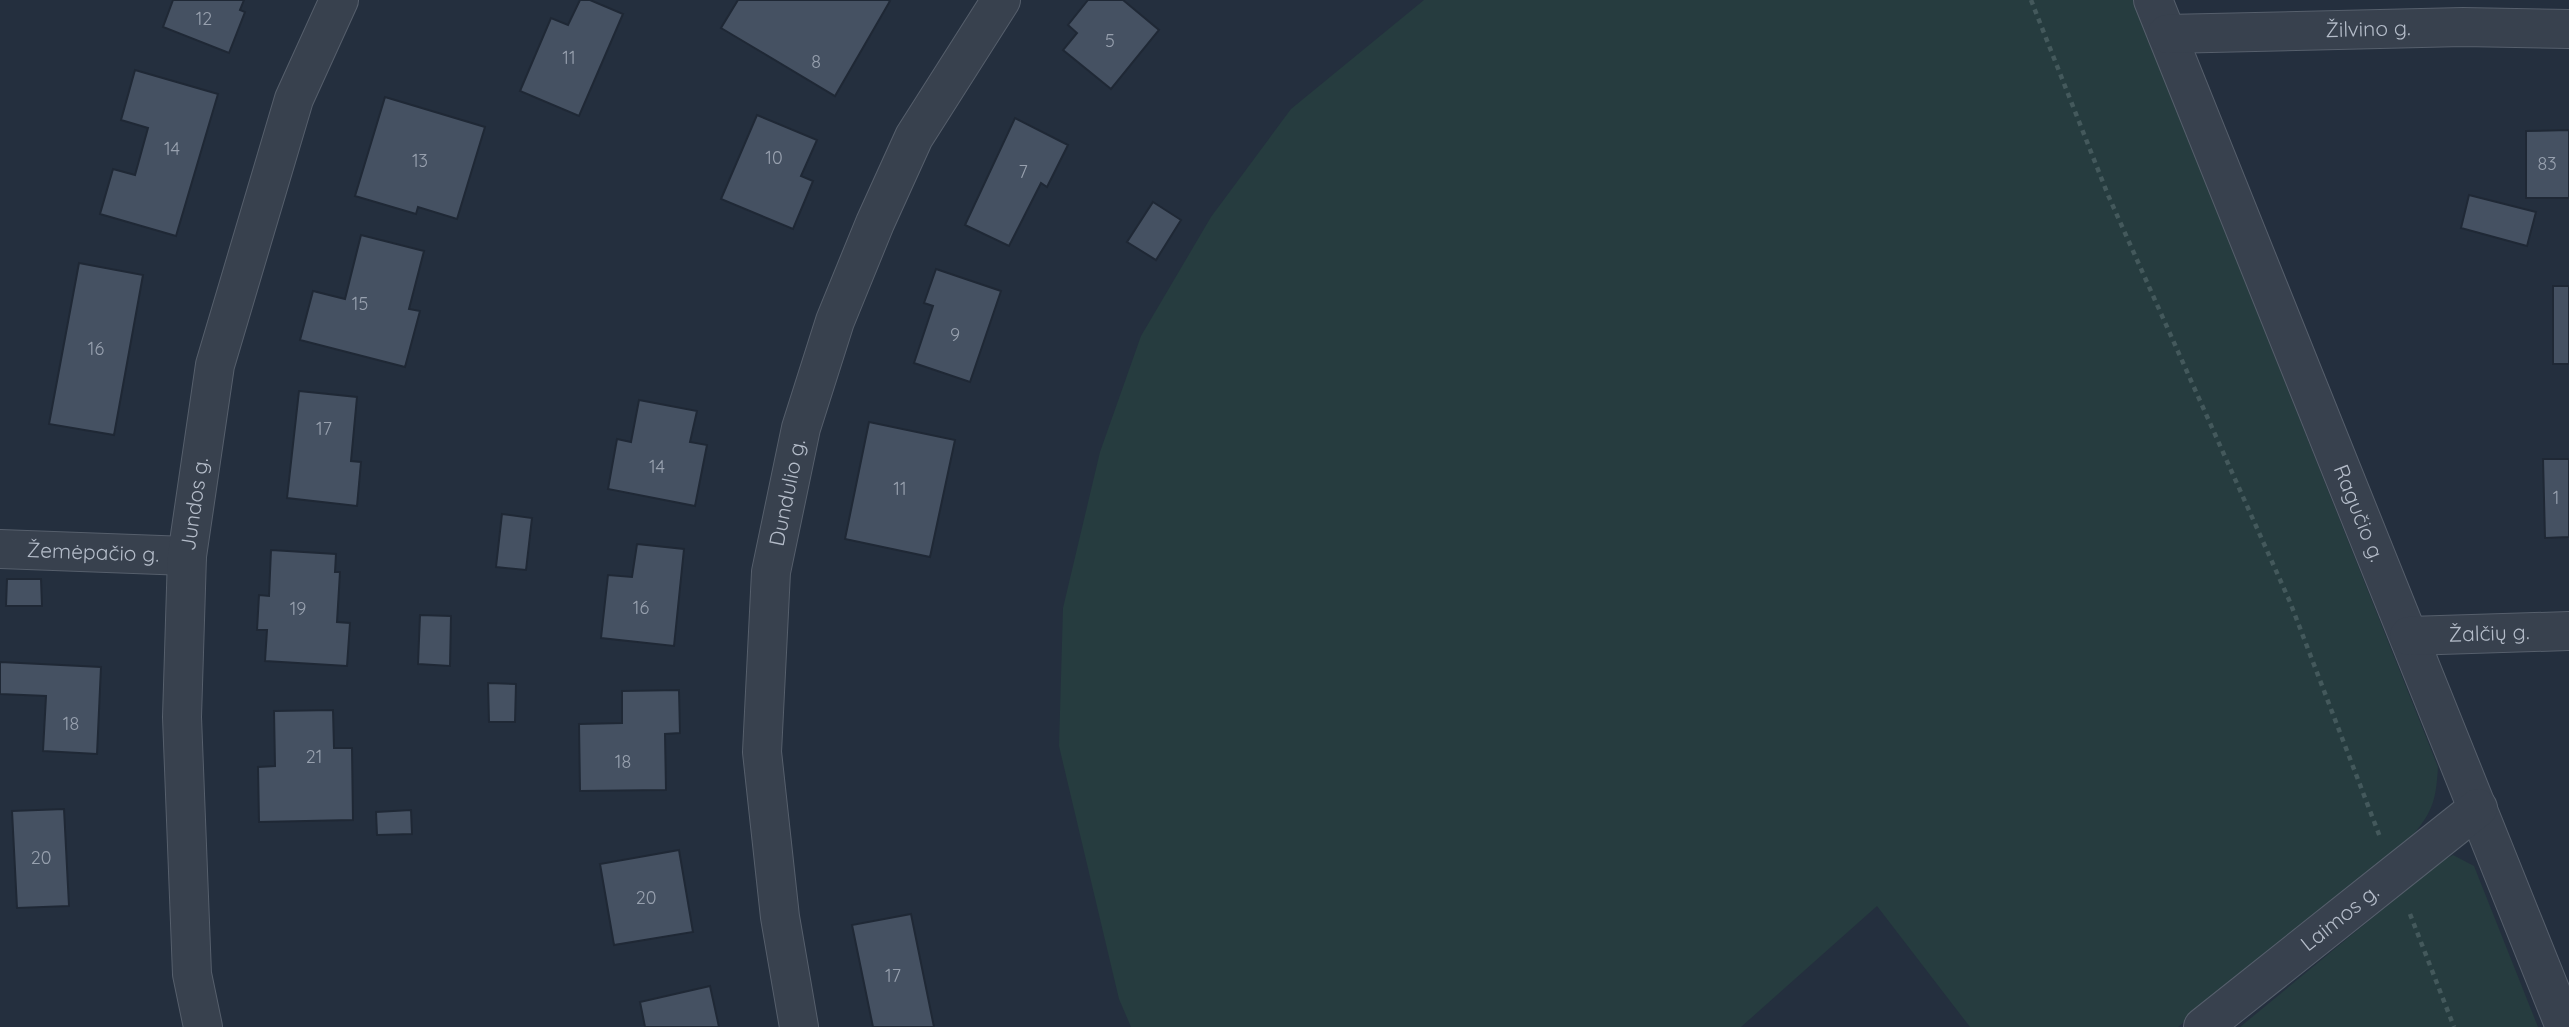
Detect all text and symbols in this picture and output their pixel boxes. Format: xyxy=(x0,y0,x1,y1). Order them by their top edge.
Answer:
house number: 12 xyxy=(196,7,212,30)
street label: Žilvino g. xyxy=(2325,14,2411,42)
house number: 5 xyxy=(1105,29,1115,52)
house number: 11 xyxy=(562,46,576,69)
house number: 8 xyxy=(811,50,821,73)
house number: 14 xyxy=(164,137,180,160)
house number: 10 xyxy=(765,146,783,169)
house number: 13 xyxy=(412,149,428,172)
house number: 83 xyxy=(2537,152,2557,175)
house number: 7 xyxy=(1018,160,1028,183)
house number: 15 xyxy=(352,292,368,315)
house number: 9 xyxy=(950,323,960,346)
house number: 16 xyxy=(88,337,104,360)
house number: 17 xyxy=(316,417,332,440)
street label: Dundulio g. xyxy=(763,436,810,548)
street label: Jundos g. xyxy=(174,455,213,552)
house number: 14 xyxy=(649,455,665,478)
street label: Ragučio g. xyxy=(2329,460,2391,565)
house number: 11 xyxy=(893,477,907,500)
house number: 1 xyxy=(2553,486,2559,509)
street label: Žemėpačio g. xyxy=(26,536,160,567)
house number: 16 xyxy=(633,596,649,619)
house number: 19 xyxy=(290,597,306,620)
street label: Žalčių g. xyxy=(2448,618,2530,647)
house number: 18 xyxy=(63,712,79,735)
house number: 21 xyxy=(306,745,322,768)
house number: 18 xyxy=(615,750,631,773)
house number: 20 xyxy=(31,846,51,869)
street label: Laimos g. xyxy=(2295,878,2384,956)
house number: 20 xyxy=(636,886,656,909)
house number: 17 xyxy=(885,964,901,987)

